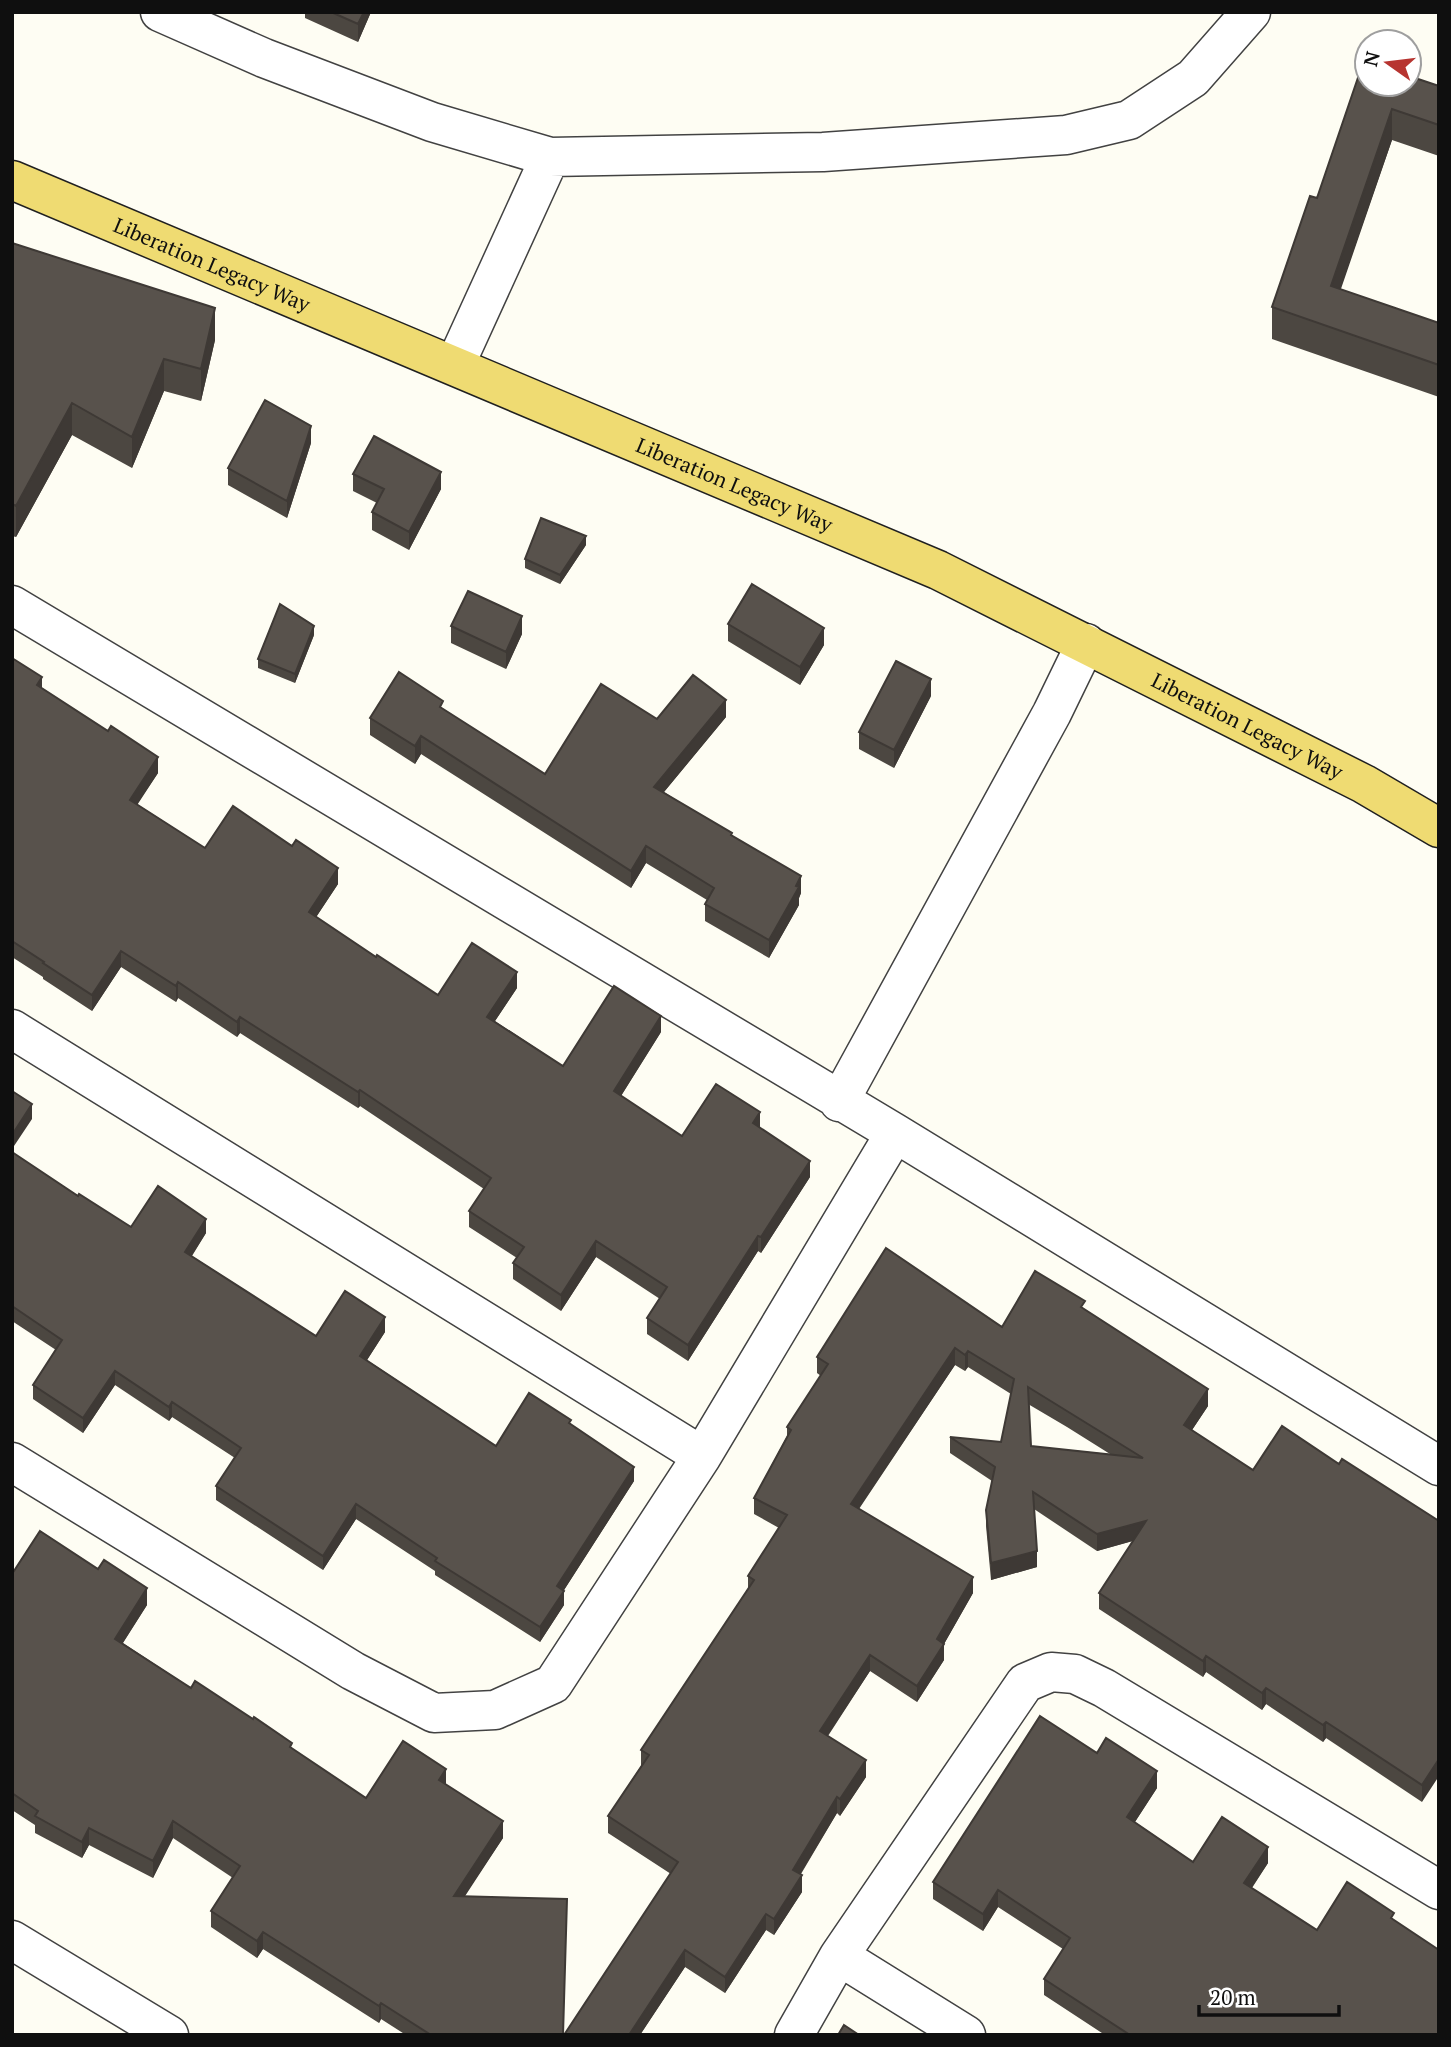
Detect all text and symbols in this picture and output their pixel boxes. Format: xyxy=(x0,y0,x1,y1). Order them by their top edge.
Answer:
north arrow xyxy=(1353,28,1423,98)
text: N xyxy=(1357,48,1385,69)
street label: Liberation Legacy Way xyxy=(109,210,315,318)
street label: Liberation Legacy Way xyxy=(632,431,837,538)
street label: Liberation Legacy Way xyxy=(1147,666,1348,785)
scale bar xyxy=(1199,1974,1339,2018)
text: 20 m xyxy=(1210,1983,1256,2011)

